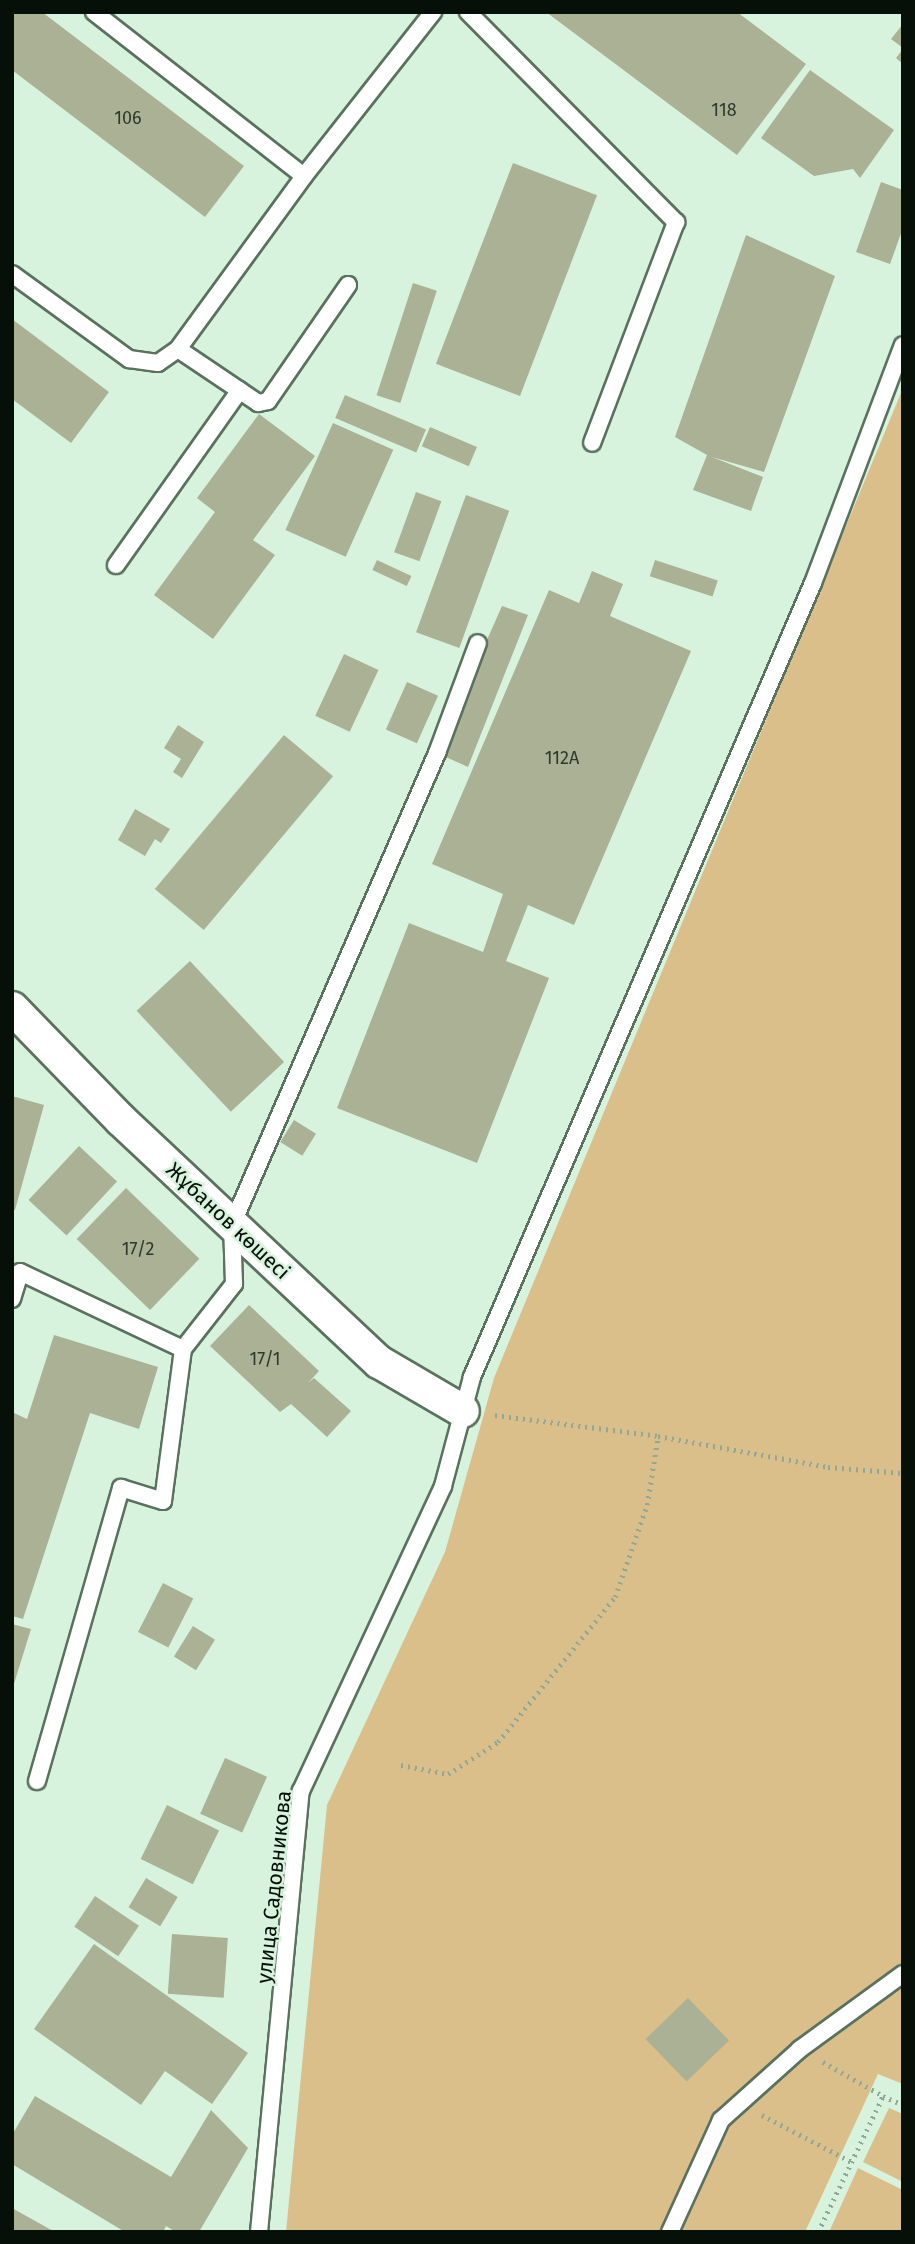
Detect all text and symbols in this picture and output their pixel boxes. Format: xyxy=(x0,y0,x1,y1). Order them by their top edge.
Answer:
house number: 118 xyxy=(711,99,737,121)
house number: 106 xyxy=(114,107,142,129)
house number: 112А xyxy=(545,747,579,769)
street label: Жұбанов көшесі xyxy=(161,1157,295,1285)
house number: 17/2 xyxy=(122,1238,154,1260)
house number: 17/1 xyxy=(249,1348,281,1370)
street label: улица Садовникова xyxy=(251,1789,297,1985)

